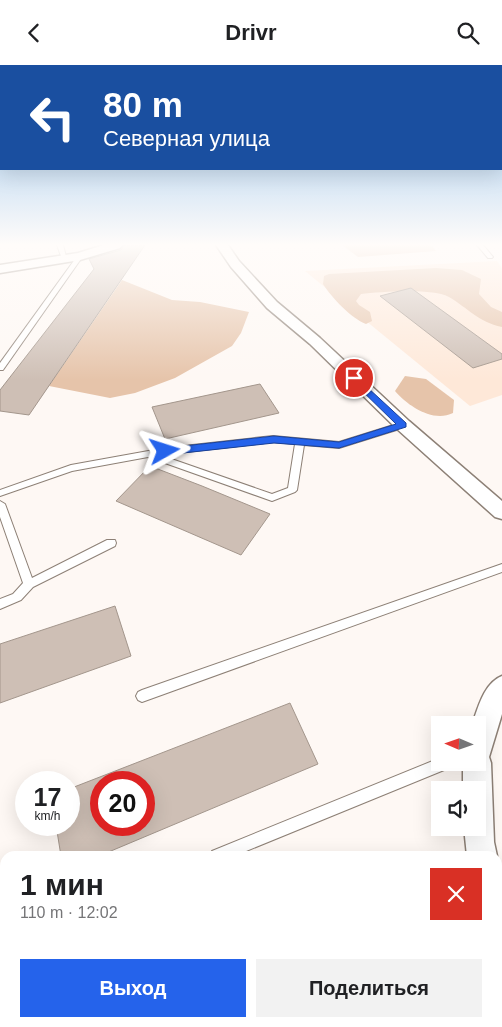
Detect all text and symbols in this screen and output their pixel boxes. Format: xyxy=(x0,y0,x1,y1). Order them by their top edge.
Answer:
icon: back xyxy=(20,19,48,47)
icon: search xyxy=(454,19,482,47)
text: Drivr xyxy=(225,20,277,45)
icon: left xyxy=(20,85,85,150)
text: 80 m xyxy=(103,85,183,124)
text: Северная улица xyxy=(103,126,270,151)
pin xyxy=(333,357,375,399)
icon: arrive xyxy=(340,364,368,392)
position arrow xyxy=(138,424,190,476)
north arrow xyxy=(431,716,486,771)
map controls xyxy=(431,716,486,836)
speed limit sign: 20 xyxy=(90,771,155,836)
button: sound xyxy=(431,781,486,836)
text: 17 xyxy=(34,783,61,811)
text: km/h xyxy=(34,809,61,823)
text: 1 мин xyxy=(20,868,104,901)
button: close xyxy=(430,868,482,920)
text: 110 m · 12:02 xyxy=(20,904,118,921)
button: Выход xyxy=(20,959,246,1017)
button: Поделиться xyxy=(256,959,482,1017)

